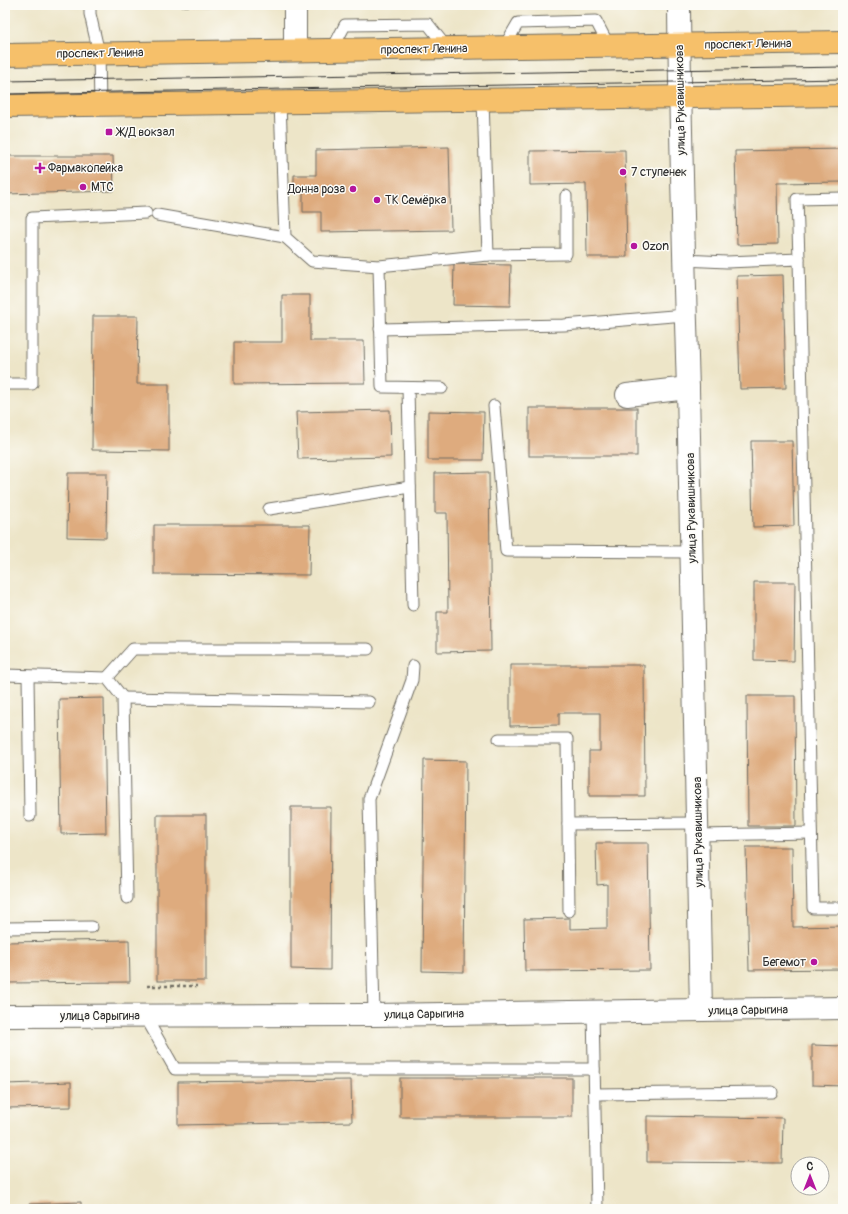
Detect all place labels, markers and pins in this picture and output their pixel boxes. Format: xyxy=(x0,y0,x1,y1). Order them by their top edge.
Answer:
place label: Ж/Д вокзал xyxy=(115,125,175,140)
marker: Ж/Д вокзал xyxy=(104,127,114,137)
place label: Фармакопейка xyxy=(48,161,123,176)
marker: Фармакопейка xyxy=(35,163,45,173)
place label: 7 ступенек xyxy=(631,165,687,180)
marker: 7 ступенек xyxy=(618,167,628,177)
place label: МТС xyxy=(91,180,114,195)
marker: МТС xyxy=(78,182,88,192)
place label: Донна роза xyxy=(287,182,345,197)
marker: Донна роза xyxy=(348,184,358,194)
place label: ТК Семёрка xyxy=(385,193,447,208)
marker: ТК Семёрка xyxy=(372,195,382,205)
place label: Ozon xyxy=(642,239,669,254)
marker: Ozon xyxy=(629,241,639,251)
place label: Бегемот xyxy=(763,955,806,970)
marker: Бегемот xyxy=(809,957,819,967)

